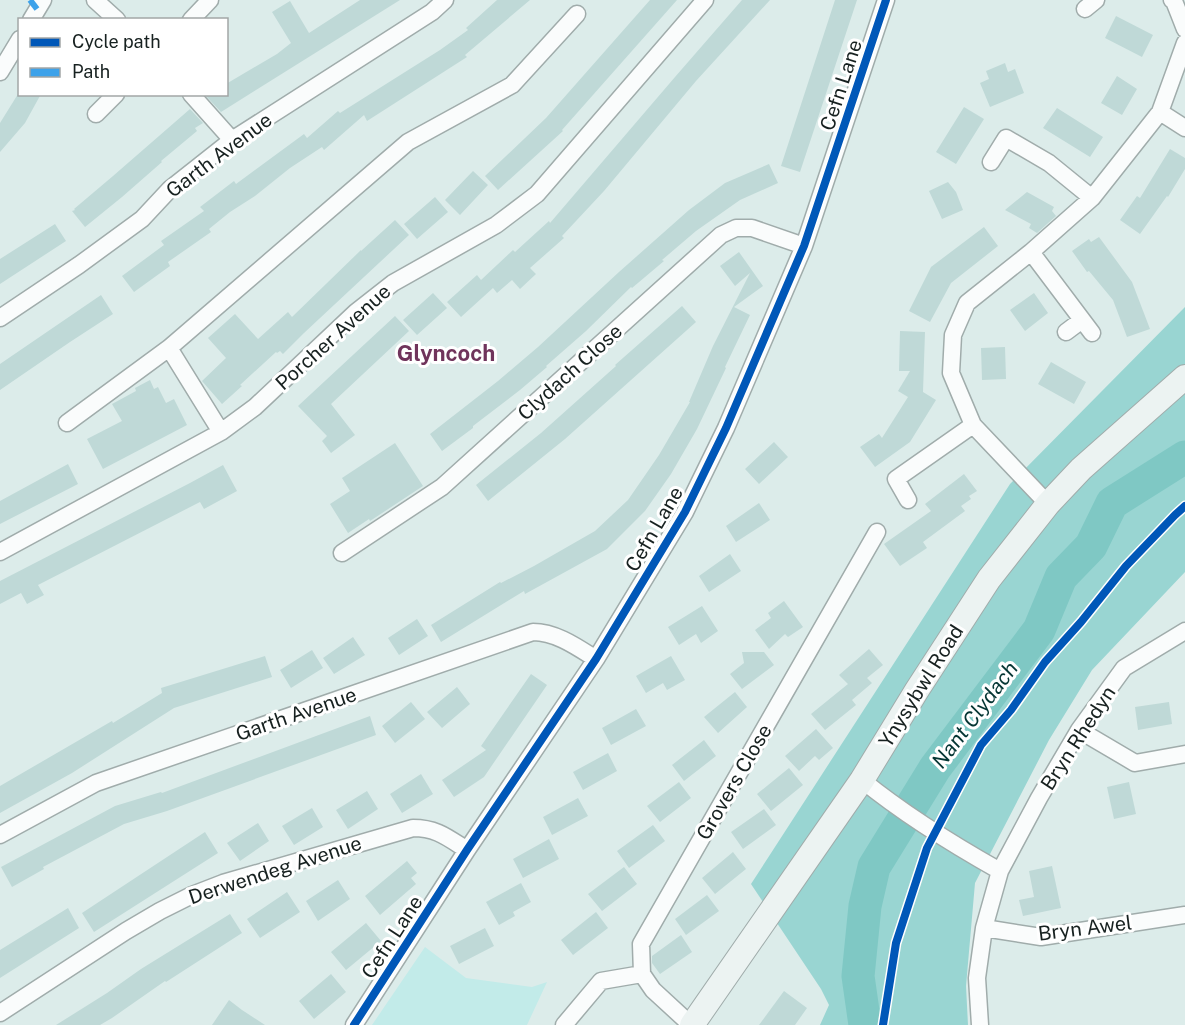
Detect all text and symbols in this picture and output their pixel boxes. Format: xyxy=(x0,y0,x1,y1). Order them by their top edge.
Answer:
legend xyxy=(18,18,228,96)
text: Cycle path xyxy=(72,31,161,52)
street label: Cefn Lane xyxy=(815,37,867,133)
text: Path xyxy=(72,61,110,82)
street label: Garth Avenue xyxy=(161,107,277,203)
street label: Porcher Avenue xyxy=(271,279,395,395)
street label: Clydach Close xyxy=(513,319,627,425)
district label: Glyncoch xyxy=(397,340,495,366)
street label: Cefn Lane xyxy=(620,482,688,576)
street label: Ynysybwl Road xyxy=(874,620,968,752)
water label: Nant Clydach xyxy=(926,656,1023,773)
street label: Garth Avenue xyxy=(232,682,360,746)
street label: Bryn Rhedyn xyxy=(1036,682,1120,794)
street label: Grovers Close xyxy=(691,720,777,844)
street label: Derwendeg Avenue xyxy=(185,831,365,909)
street label: Cefn Lane xyxy=(356,891,428,983)
street label: Bryn Awel xyxy=(1037,910,1133,946)

